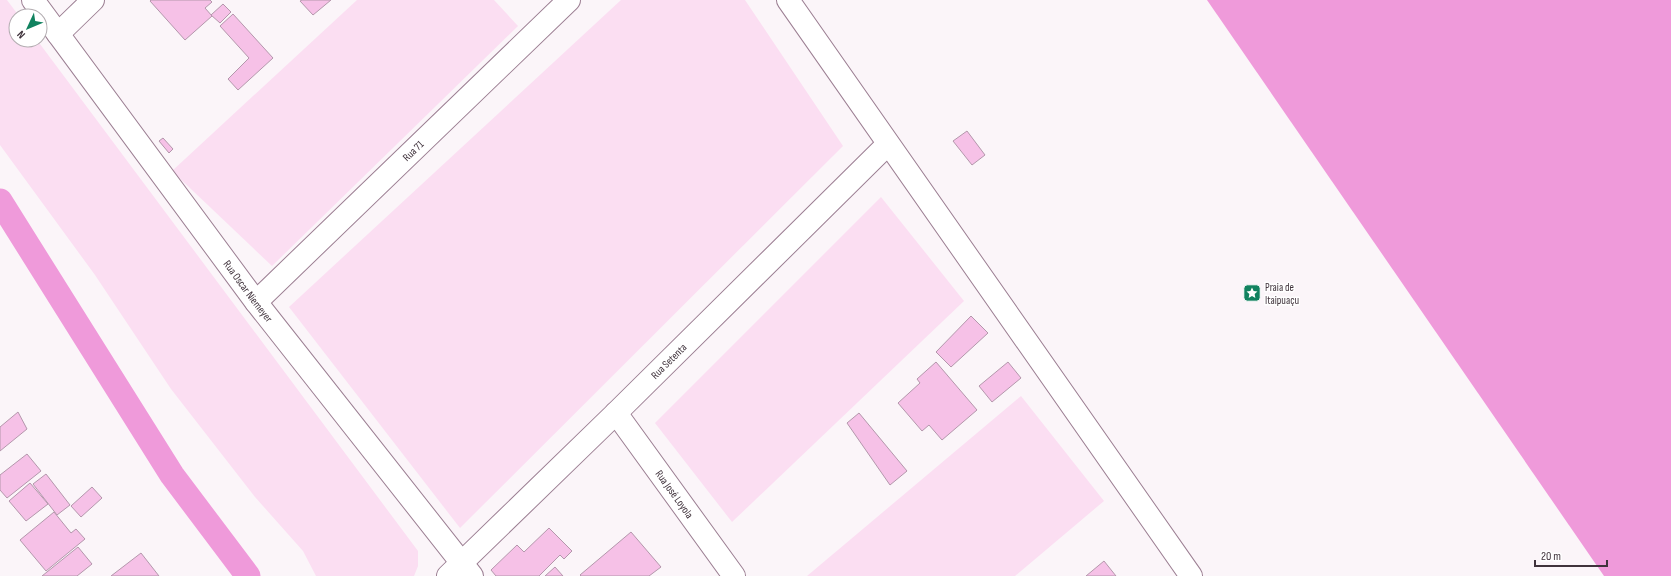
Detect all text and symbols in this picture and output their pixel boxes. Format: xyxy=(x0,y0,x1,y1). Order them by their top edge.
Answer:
north arrow xyxy=(8,8,48,48)
text: N xyxy=(14,28,28,41)
street label: Rua 71 xyxy=(400,138,426,164)
street label: Rua Oscar Niemeyer xyxy=(220,258,275,325)
place label: Praia de Itaipuaçu xyxy=(1265,281,1300,307)
place icon: Praia de Itaipuaçu xyxy=(1242,283,1262,303)
street label: Rua Setenta xyxy=(648,341,689,382)
street label: Rua José Loyola xyxy=(653,468,696,521)
scale bar xyxy=(1535,542,1607,568)
text: 20 m xyxy=(1541,549,1561,564)

